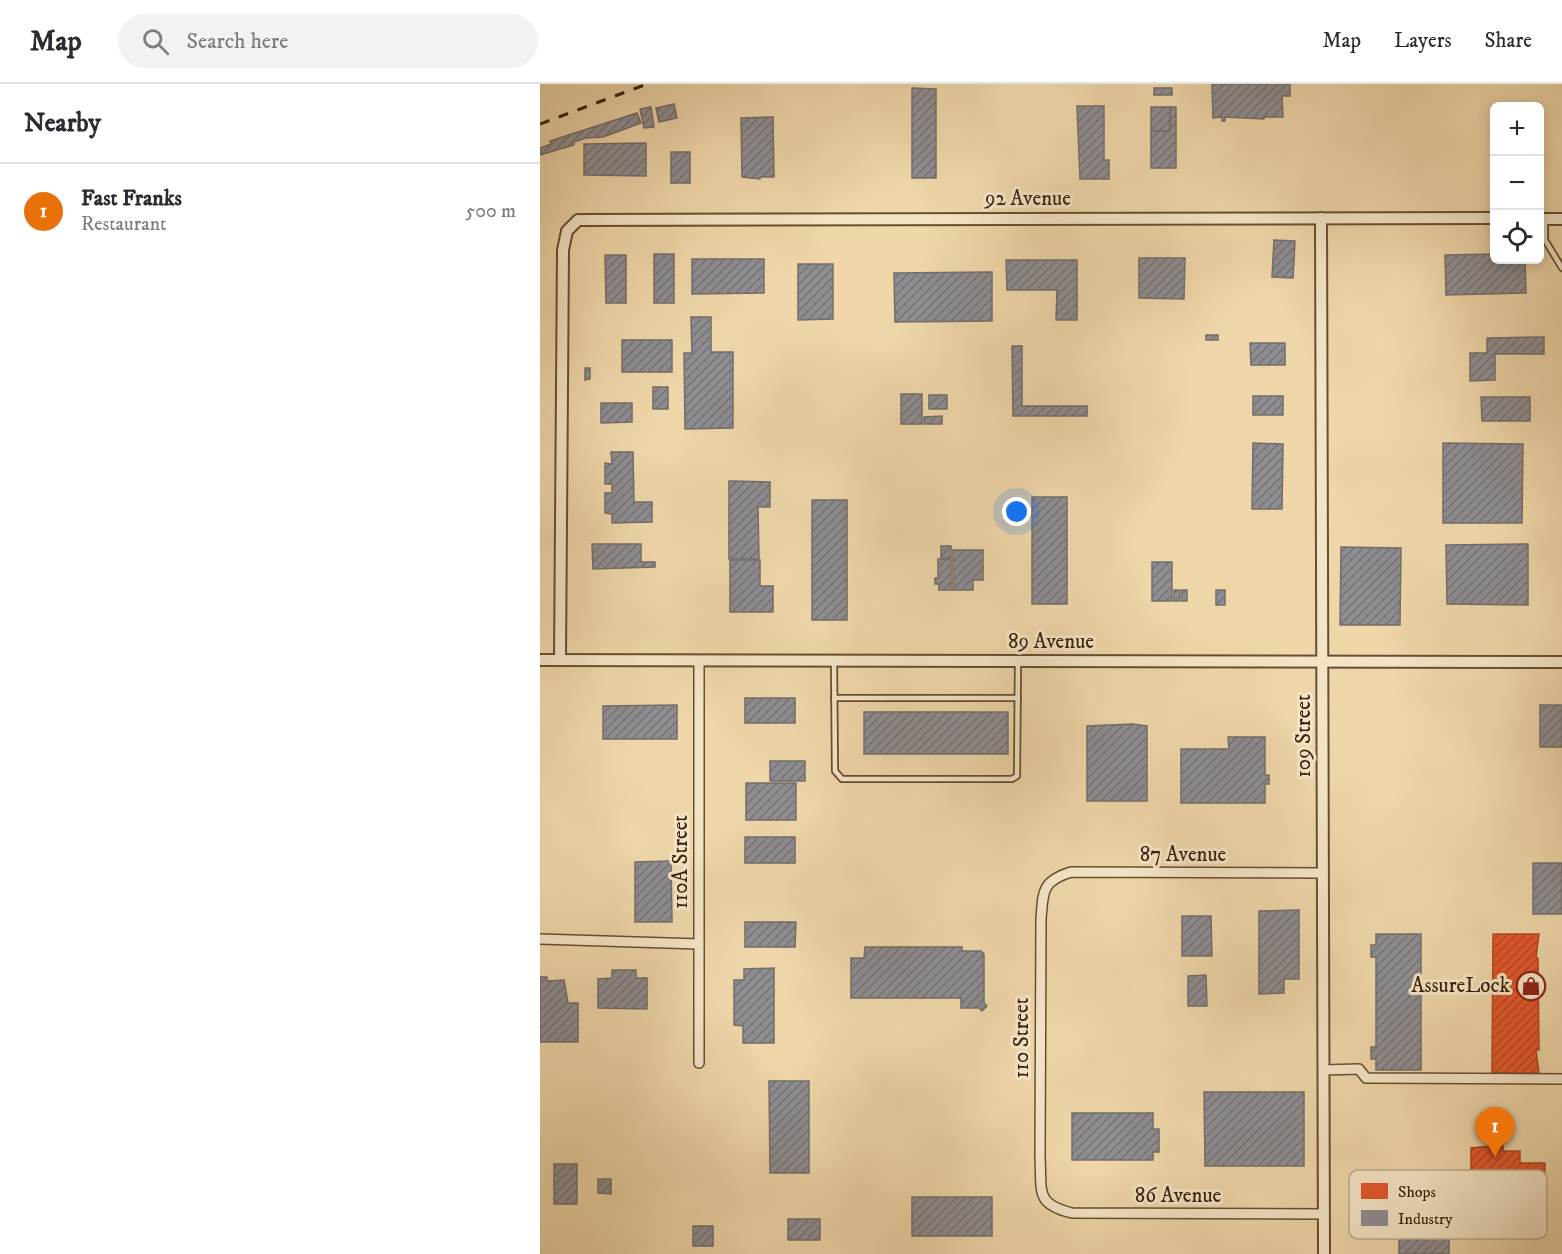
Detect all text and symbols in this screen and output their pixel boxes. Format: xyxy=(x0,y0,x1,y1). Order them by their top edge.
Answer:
search box xyxy=(118,14,538,68)
text: Map xyxy=(30,24,82,59)
icon: search xyxy=(139,25,172,58)
text: Search here xyxy=(187,28,288,55)
text: Map xyxy=(1322,28,1361,54)
text: Layers xyxy=(1394,28,1452,54)
text: Share xyxy=(1485,28,1532,54)
map controls xyxy=(1490,102,1544,264)
button: + xyxy=(1490,102,1544,156)
text: Nearby xyxy=(24,107,101,140)
button: − xyxy=(1490,156,1544,210)
text: Fast Franks xyxy=(81,185,182,212)
street label: 92 Avenue xyxy=(984,186,1071,212)
text: 1 xyxy=(40,199,47,224)
text: 500 m xyxy=(465,199,516,224)
button: locate xyxy=(1490,210,1544,264)
text: Restaurant xyxy=(81,212,166,237)
your location xyxy=(1002,497,1031,526)
street label: 89 Avenue xyxy=(1008,629,1094,655)
street label: 109 Street xyxy=(1291,694,1317,778)
street label: 110A Street xyxy=(668,815,694,909)
street label: 87 Avenue xyxy=(1140,842,1227,868)
shop icon: AssureLock xyxy=(1515,970,1547,1002)
place label: AssureLock xyxy=(1411,973,1511,999)
street label: 110 Street xyxy=(1009,997,1035,1078)
pin: 1 xyxy=(1476,1108,1514,1157)
legend xyxy=(1349,1170,1547,1239)
text: Shops xyxy=(1398,1182,1436,1202)
street label: 86 Avenue xyxy=(1135,1183,1222,1209)
text: Industry xyxy=(1398,1209,1453,1229)

